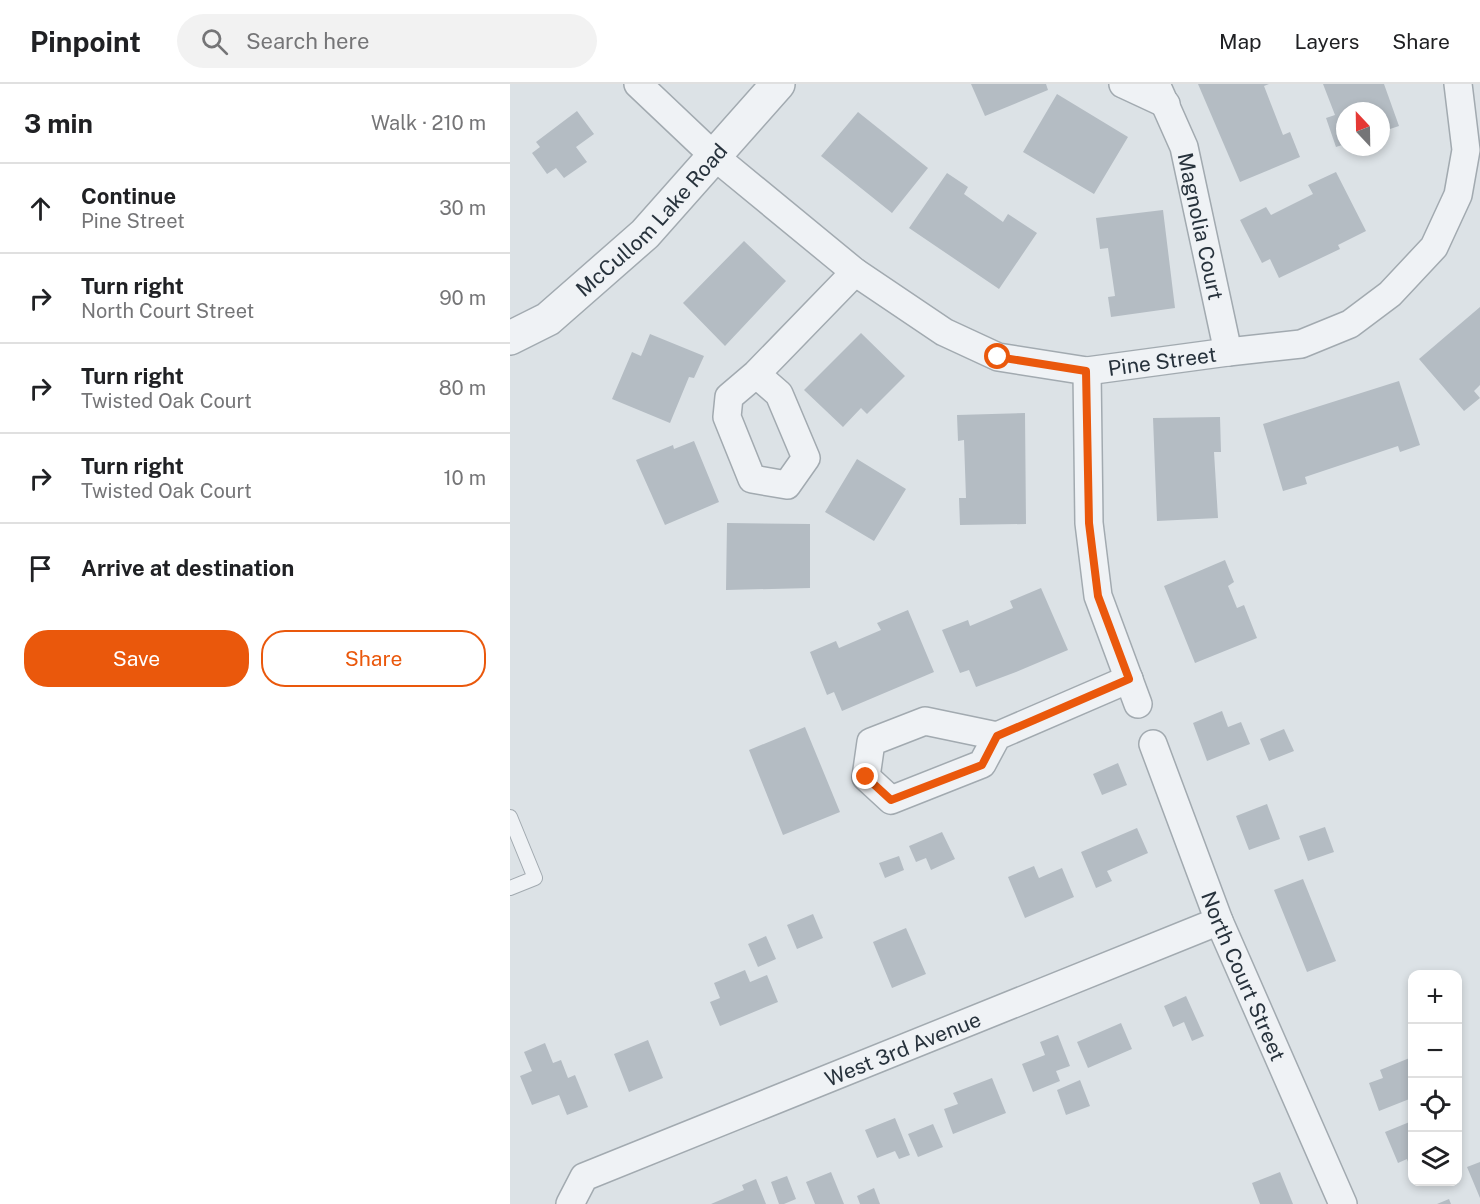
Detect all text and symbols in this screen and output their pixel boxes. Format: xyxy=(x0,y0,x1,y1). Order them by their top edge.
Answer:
search box xyxy=(177,14,597,68)
text: Pinpoint xyxy=(30,25,141,58)
icon: search xyxy=(198,25,231,58)
text: Search here xyxy=(246,28,369,54)
text: Map xyxy=(1219,29,1262,54)
text: Layers xyxy=(1295,29,1359,54)
text: Share xyxy=(1392,29,1450,54)
north arrow xyxy=(1336,102,1390,156)
text: 3 min xyxy=(24,108,93,139)
text: Walk · 210 m xyxy=(371,111,486,135)
street label: McCullom Lake Road xyxy=(571,138,732,301)
street label: Magnolia Court xyxy=(1173,150,1229,302)
text: Continue xyxy=(81,183,176,209)
icon: ahead xyxy=(24,192,57,225)
text: 30 m xyxy=(439,196,486,220)
text: Pine Street xyxy=(81,209,185,233)
text: Turn right xyxy=(81,273,184,299)
icon: right xyxy=(24,282,57,315)
text: 90 m xyxy=(439,286,486,310)
text: North Court Street xyxy=(81,299,254,323)
street label: Pine Street xyxy=(1106,341,1218,381)
route start xyxy=(984,343,1010,369)
text: Turn right xyxy=(81,363,184,389)
icon: right xyxy=(24,372,57,405)
text: 80 m xyxy=(439,376,486,400)
text: Twisted Oak Court xyxy=(81,389,252,413)
text: Turn right xyxy=(81,453,184,479)
icon: right xyxy=(24,462,57,495)
text: 10 m xyxy=(443,466,486,490)
text: Twisted Oak Court xyxy=(81,479,252,503)
icon: arrive xyxy=(24,552,57,585)
text: Arrive at destination xyxy=(81,555,294,581)
button: Save xyxy=(24,630,249,687)
button: Share xyxy=(261,630,486,687)
route end xyxy=(852,763,878,789)
street label: North Court Street xyxy=(1196,888,1291,1064)
map controls xyxy=(1408,970,1462,1186)
button: + xyxy=(1408,970,1462,1024)
street label: West 3rd Avenue xyxy=(821,1006,984,1091)
button: − xyxy=(1408,1024,1462,1078)
button: locate xyxy=(1408,1078,1462,1132)
button: layers xyxy=(1408,1132,1462,1186)

